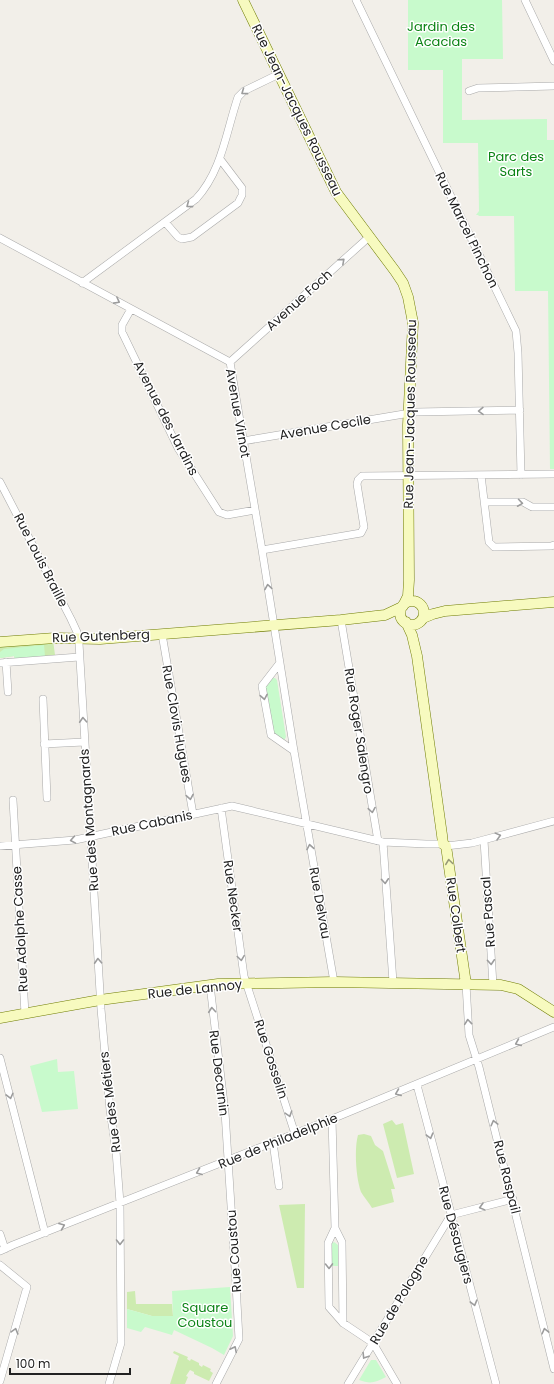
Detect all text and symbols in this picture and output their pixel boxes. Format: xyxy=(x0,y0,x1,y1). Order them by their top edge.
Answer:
park label: Jardin des Acacias xyxy=(407,17,475,51)
street label: Rue Jean-Jacques Rousseau xyxy=(247,21,347,199)
one-way arrow xyxy=(242,87,249,94)
park label: Parc des Sarts xyxy=(488,147,544,181)
street label: Rue Marcel Pinchon xyxy=(431,169,503,291)
one-way arrow xyxy=(186,200,193,207)
one-way arrow xyxy=(337,259,345,266)
street label: Avenue Foch xyxy=(262,265,336,335)
one-way arrow xyxy=(112,296,120,304)
street label: Rue Jean-Jacques Rousseau xyxy=(399,319,421,509)
street label: Avenue des Jardins xyxy=(129,357,203,479)
street label: Avenue Virnot xyxy=(221,367,255,459)
one-way arrow xyxy=(478,406,484,415)
street label: Avenue Cecile xyxy=(278,410,372,444)
one-way arrow xyxy=(517,498,523,507)
street label: Rue Louis Braille xyxy=(9,510,73,610)
one-way arrow xyxy=(264,583,272,590)
street label: Rue Gutenberg xyxy=(52,625,150,647)
street label: Rue Clovis Hugues xyxy=(157,664,197,785)
street label: Rue Roger Salengro xyxy=(340,667,378,795)
one-way arrow xyxy=(259,694,268,700)
one-way arrow xyxy=(78,717,87,723)
street label: Rue des Montagnards xyxy=(75,748,103,892)
one-way arrow xyxy=(185,794,194,800)
street label: Rue Cabanis xyxy=(110,805,195,841)
one-way arrow xyxy=(368,807,376,813)
one-way arrow xyxy=(495,832,502,841)
one-way arrow xyxy=(69,835,76,844)
one-way arrow xyxy=(307,844,315,850)
street label: Rue Necker xyxy=(219,859,247,933)
one-way arrow xyxy=(444,859,453,865)
street label: Rue Adolphe Casse xyxy=(7,866,33,992)
street label: Rue Delvau xyxy=(304,866,336,940)
street label: Rue Colbert xyxy=(441,876,471,954)
street label: Rue Pascal xyxy=(476,876,500,948)
one-way arrow xyxy=(380,878,389,884)
one-way arrow xyxy=(236,955,245,961)
one-way arrow xyxy=(93,958,102,964)
one-way arrow xyxy=(487,959,496,965)
street label: Rue de Lannoy xyxy=(147,975,244,1003)
one-way arrow xyxy=(208,1007,217,1013)
street label: Rue Gosselin xyxy=(249,1017,293,1101)
one-way arrow xyxy=(464,1019,473,1025)
street label: Rue Decarnin xyxy=(204,1029,234,1117)
one-way arrow xyxy=(515,1038,522,1046)
street label: Rue des Métiers xyxy=(94,1050,126,1154)
one-way arrow xyxy=(395,1088,402,1096)
one-way arrow xyxy=(5,1093,13,1099)
street label: Rue de Philadelphie xyxy=(215,1108,341,1174)
one-way arrow xyxy=(284,1110,293,1117)
one-way arrow xyxy=(490,1120,498,1127)
one-way arrow xyxy=(426,1133,434,1140)
street label: Rue Raspail xyxy=(489,1138,525,1216)
one-way arrow xyxy=(196,1167,203,1175)
street label: Rue Désaugiers xyxy=(434,1184,478,1286)
one-way arrow xyxy=(479,1202,486,1211)
street label: Rue Coustou xyxy=(222,1209,246,1293)
one-way arrow xyxy=(58,1223,65,1231)
one-way arrow xyxy=(116,1239,124,1245)
street label: Rue de Pologne xyxy=(365,1252,433,1348)
one-way arrow xyxy=(324,1263,333,1269)
park label: Square Coustou xyxy=(178,1298,232,1332)
one-way arrow xyxy=(469,1299,478,1306)
one-way arrow xyxy=(10,1327,19,1334)
one-way arrow xyxy=(541,1328,549,1334)
one-way arrow xyxy=(229,1346,237,1353)
scale bar xyxy=(10,1350,130,1376)
one-way arrow xyxy=(362,1352,370,1359)
text: 100 m xyxy=(16,1355,50,1372)

